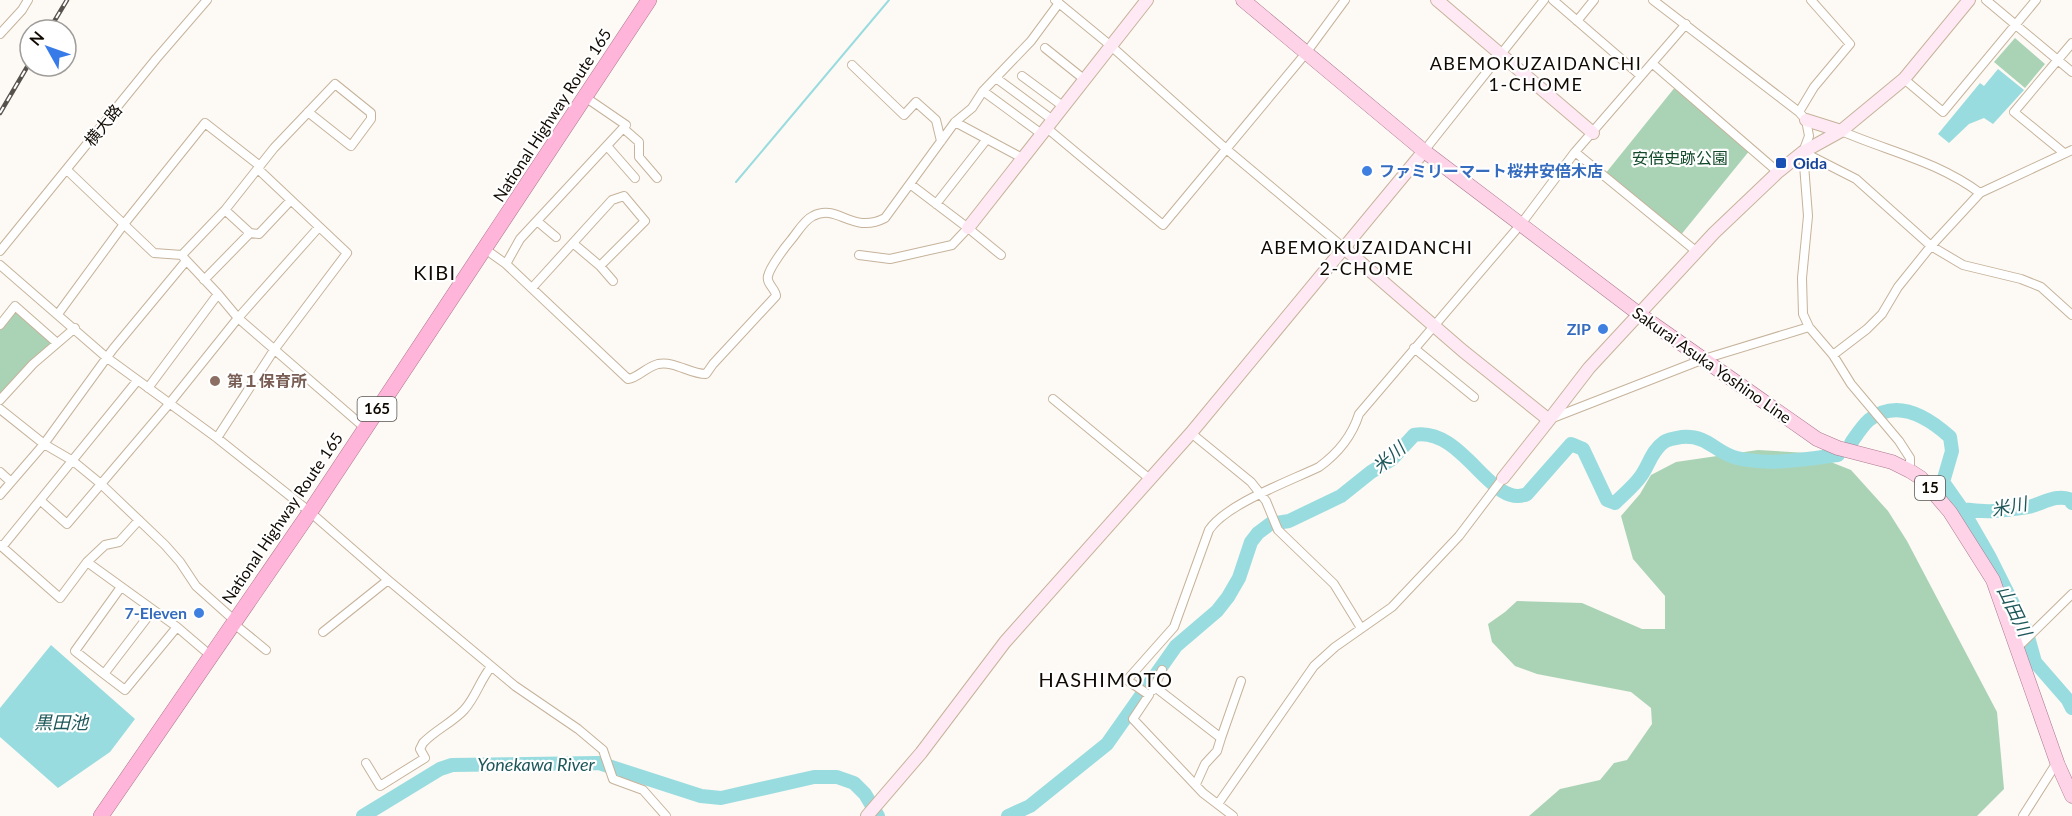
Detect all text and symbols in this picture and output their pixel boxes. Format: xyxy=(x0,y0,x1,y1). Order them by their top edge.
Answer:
north arrow xyxy=(18,18,78,78)
street label: National Highway Route 165 xyxy=(488,25,615,205)
text: N xyxy=(25,27,47,49)
district label: ABEMOKUZAIDANCHI 1-CHOME xyxy=(1430,52,1642,95)
street label: 横大路 xyxy=(80,100,125,149)
park label: 安倍史跡公園 xyxy=(1632,148,1728,167)
place label: Oida xyxy=(1793,153,1827,172)
marker: Oida xyxy=(1774,156,1788,170)
place label: ファミリーマート桜井安倍木店 xyxy=(1379,161,1603,180)
marker: ファミリーマート桜井安倍木店 xyxy=(1360,164,1374,178)
district label: ABEMOKUZAIDANCHI 2-CHOME xyxy=(1261,236,1473,279)
district label: KIBI xyxy=(413,260,457,284)
street label: Sakurai Asuka Yoshino Line xyxy=(1629,302,1795,427)
place label: ZIP xyxy=(1567,319,1591,338)
marker: ZIP xyxy=(1596,322,1610,336)
place label: 第１保育所 xyxy=(227,371,307,390)
marker: 第１保育所 xyxy=(208,374,222,388)
road number: 165 xyxy=(358,397,397,421)
street label: National Highway Route 165 xyxy=(217,429,346,607)
water label: 米川 xyxy=(1368,436,1411,477)
road number: 15 xyxy=(1915,476,1945,500)
water label: 米川 xyxy=(1989,491,2031,520)
water label: 山田川 xyxy=(1993,581,2037,641)
place label: 7-Eleven xyxy=(125,603,187,622)
marker: 7-Eleven xyxy=(192,606,206,620)
district label: HASHIMOTO xyxy=(1038,667,1174,691)
water label: 黒田池 xyxy=(34,711,90,733)
water label: Yonekawa River xyxy=(477,753,596,775)

